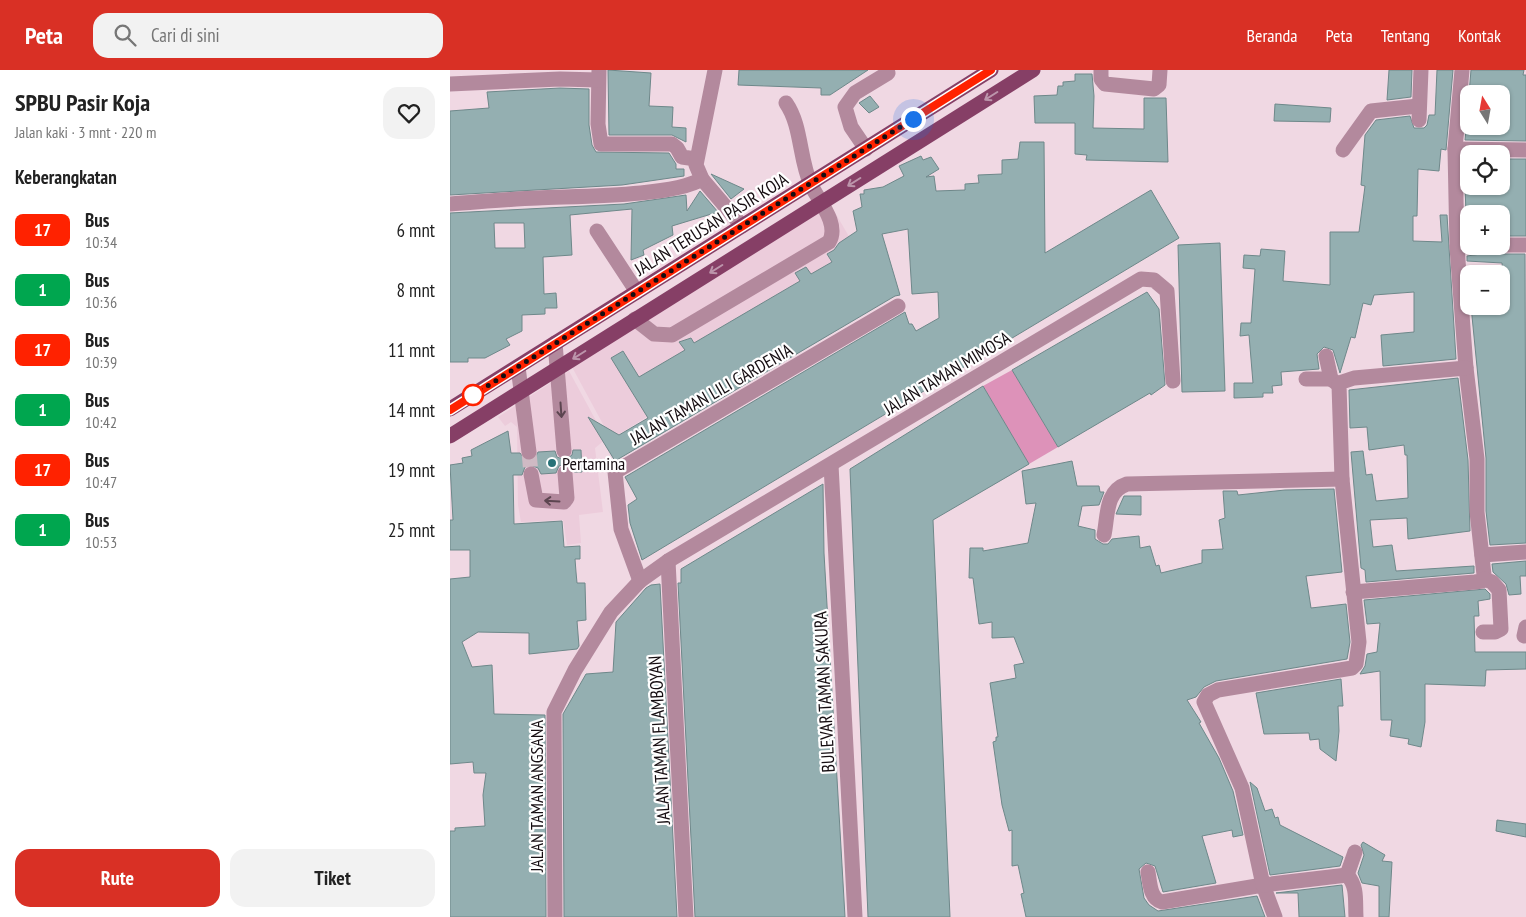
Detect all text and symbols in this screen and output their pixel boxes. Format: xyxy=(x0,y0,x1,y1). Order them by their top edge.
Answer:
search box xyxy=(93,13,443,58)
text: Peta xyxy=(25,20,63,51)
icon: search xyxy=(111,21,139,49)
text: Cari di sini xyxy=(151,23,220,47)
text: Beranda xyxy=(1247,24,1297,47)
text: Peta xyxy=(1325,24,1353,47)
text: Tentang xyxy=(1381,24,1430,47)
text: Kontak xyxy=(1458,24,1501,47)
north arrow xyxy=(1460,85,1510,135)
map controls xyxy=(1460,85,1510,315)
text: SPBU Pasir Koja xyxy=(15,87,150,118)
button: heart xyxy=(383,87,435,139)
one-way arrow xyxy=(985,91,999,101)
your location xyxy=(901,107,926,132)
text: Jalan kaki · 3 mnt · 220 m xyxy=(15,122,156,142)
button: locate xyxy=(1460,145,1510,195)
text: Keberangkatan xyxy=(15,165,117,189)
street label: JALAN TERUSAN PASIR KOJA xyxy=(629,167,792,281)
one-way arrow xyxy=(847,178,861,188)
button: + xyxy=(1460,205,1510,255)
text: Bus xyxy=(85,208,109,232)
text: 17 xyxy=(34,218,51,241)
text: 6 mnt xyxy=(396,218,435,242)
text: 10:34 xyxy=(85,232,117,252)
one-way arrow xyxy=(710,264,724,274)
button: − xyxy=(1460,265,1510,315)
text: Bus xyxy=(85,268,109,292)
text: 1 xyxy=(38,278,47,301)
text: 8 mnt xyxy=(396,278,435,302)
text: 10:36 xyxy=(85,292,117,312)
street label: JALAN TAMAN MIMOSA xyxy=(878,326,1015,421)
text: Bus xyxy=(85,328,109,352)
text: 17 xyxy=(34,338,51,361)
text: 11 mnt xyxy=(388,338,435,362)
street label: JALAN TAMAN LILI GARDENIA xyxy=(625,338,797,450)
one-way arrow xyxy=(572,351,586,361)
text: 10:39 xyxy=(85,352,117,372)
unlabelled marker xyxy=(462,384,484,406)
text: Bus xyxy=(85,388,109,412)
text: 1 xyxy=(38,398,47,421)
text: 14 mnt xyxy=(388,398,435,422)
one-way arrow xyxy=(556,401,565,417)
text: 10:42 xyxy=(85,412,117,432)
text: Bus xyxy=(85,448,109,472)
place label: Pertamina xyxy=(562,452,625,475)
marker: Pertamina xyxy=(546,457,558,469)
text: 17 xyxy=(34,458,51,481)
text: 19 mnt xyxy=(388,458,435,482)
text: 10:47 xyxy=(85,472,117,492)
one-way arrow xyxy=(544,496,560,506)
text: Bus xyxy=(85,508,109,532)
text: 1 xyxy=(38,518,47,541)
text: 25 mnt xyxy=(388,518,435,542)
text: 10:53 xyxy=(85,532,117,552)
street label: BULEVAR TAMAN SAKURA xyxy=(808,610,840,773)
street label: JALAN TAMAN FLAMBOYAN xyxy=(643,655,675,826)
street label: JALAN TAMAN ANGSANA xyxy=(525,720,548,873)
button: Rute xyxy=(15,849,220,907)
button: Tiket xyxy=(230,849,435,907)

